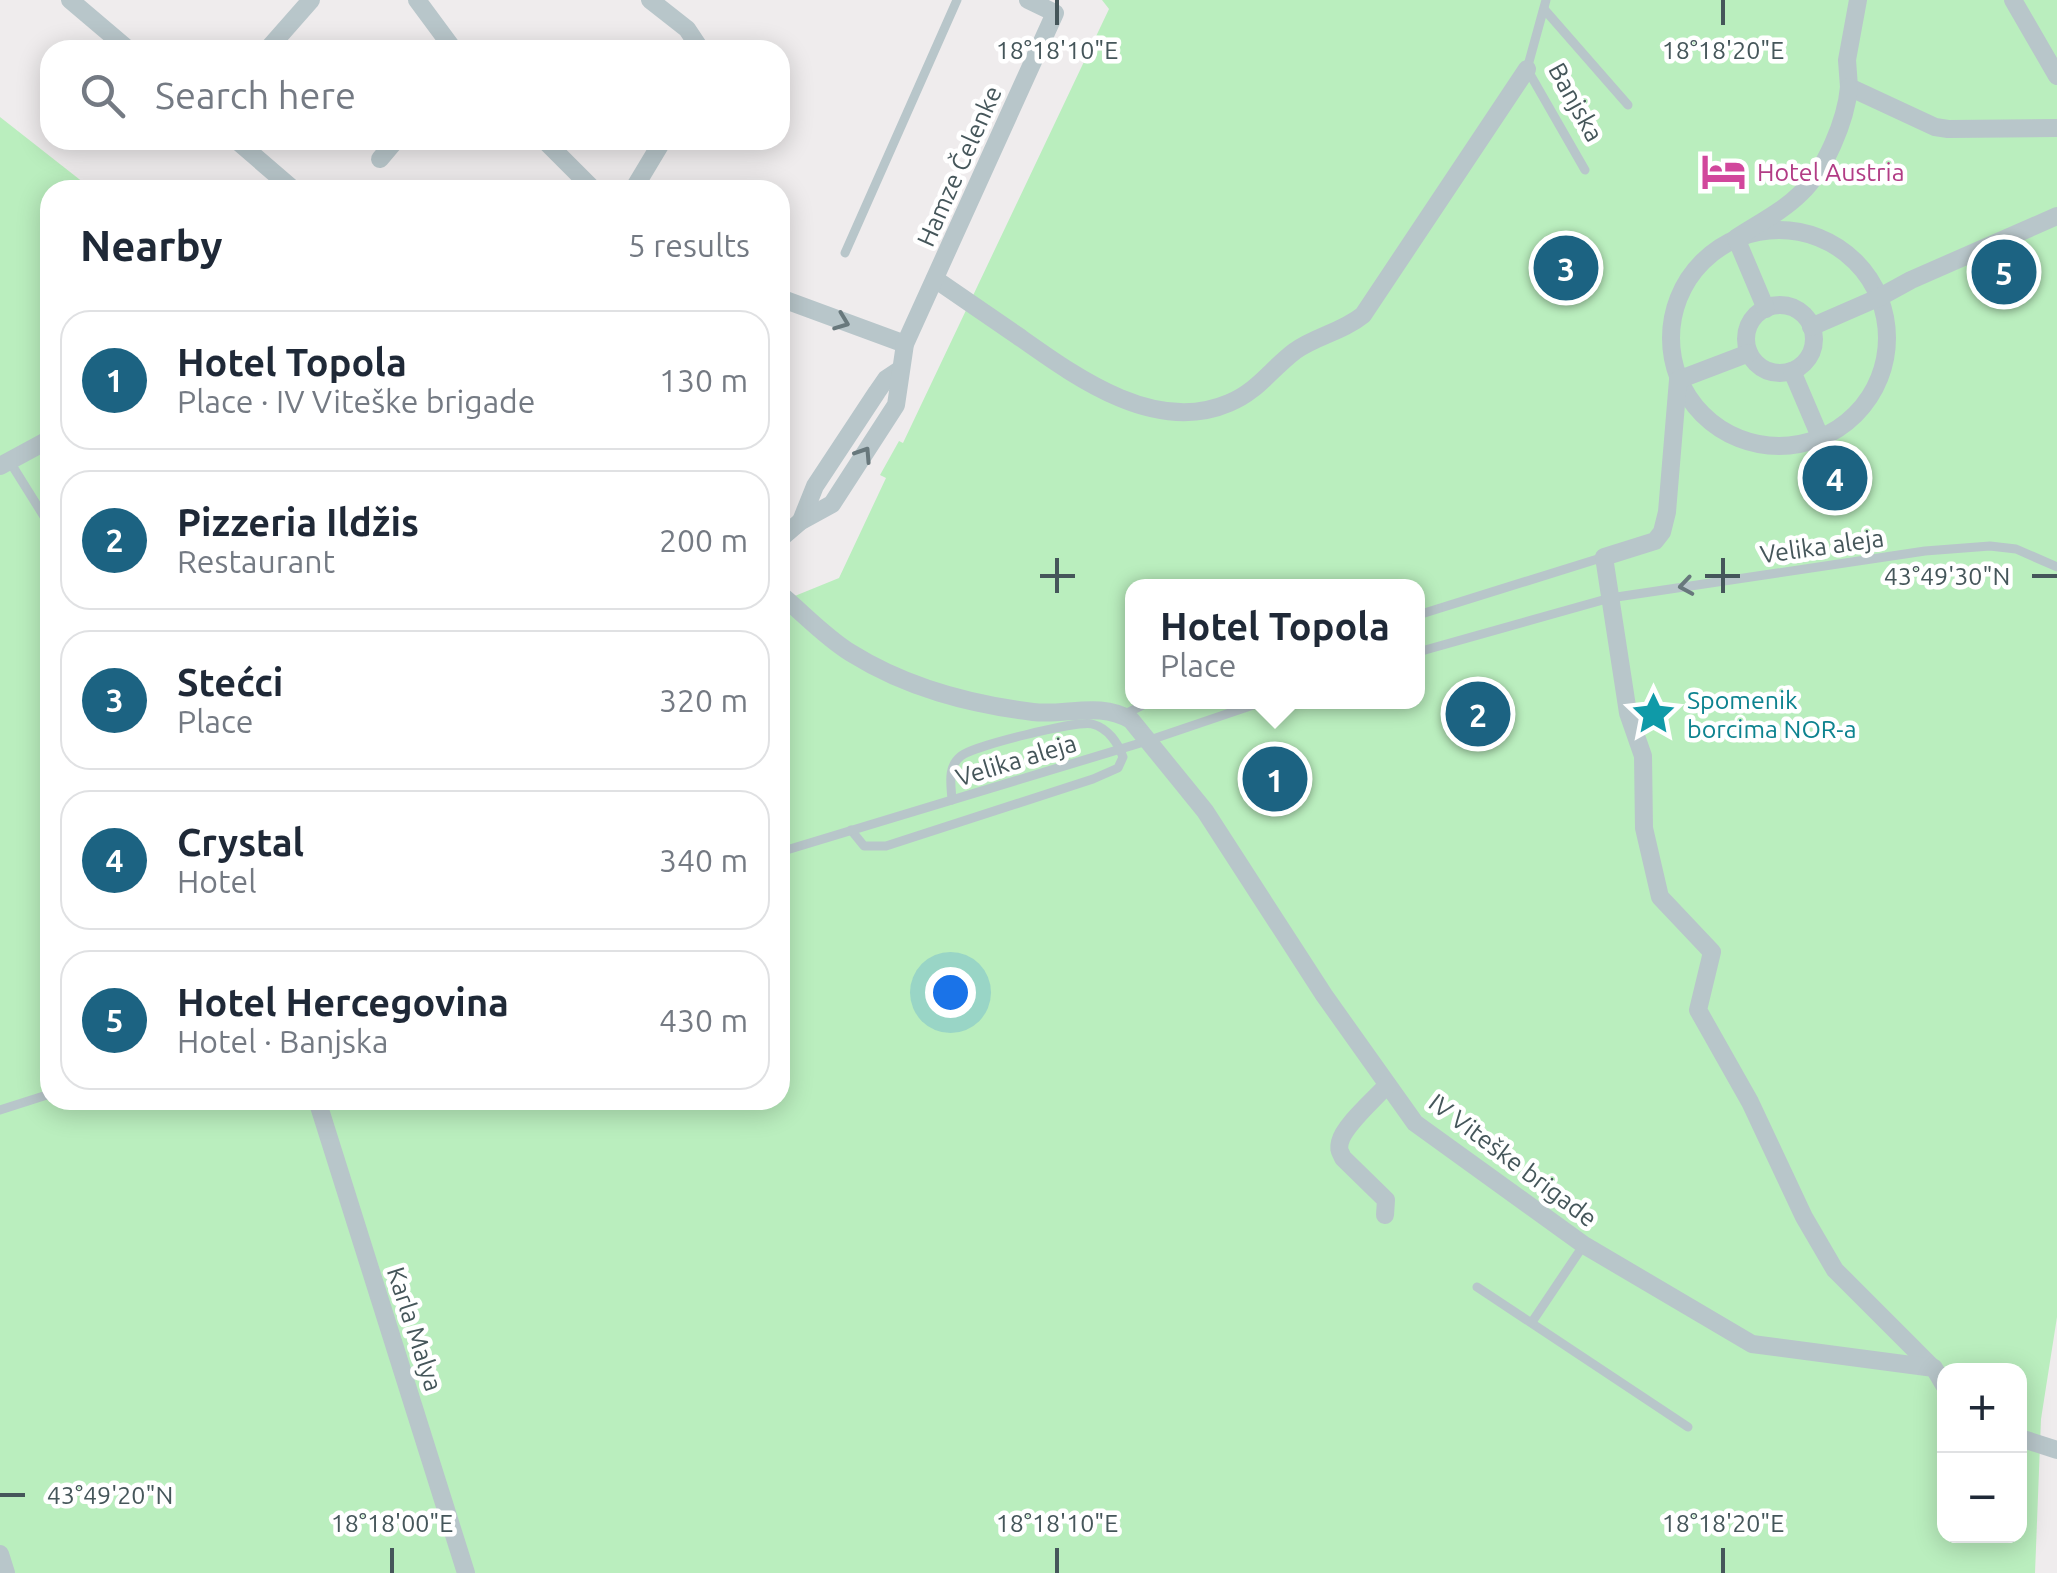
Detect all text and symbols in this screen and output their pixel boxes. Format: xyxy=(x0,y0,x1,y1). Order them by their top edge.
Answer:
text: 18°18'10"E xyxy=(996,36,1118,64)
text: 18°18'20"E xyxy=(1662,36,1784,64)
search box xyxy=(40,40,790,150)
street label: Banjska xyxy=(1543,58,1609,146)
icon: search xyxy=(75,68,130,123)
text: Search here xyxy=(155,74,356,116)
street label: Hamze Čelenke xyxy=(911,82,1007,250)
hotel icon: Hotel Austria xyxy=(1700,148,1748,196)
place label: Hotel Austria xyxy=(1757,158,1905,186)
text: Nearby xyxy=(80,222,223,269)
text: 5 results xyxy=(628,227,750,263)
pin: 3 xyxy=(1534,230,1598,306)
pin: 5 xyxy=(1972,234,2036,310)
one-way arrow xyxy=(833,310,850,331)
text: Hotel Topola xyxy=(177,341,407,383)
text: 1 xyxy=(105,362,124,398)
text: 130 m xyxy=(659,362,748,398)
text: Place · IV Viteške brigade xyxy=(177,383,536,419)
pin: 4 xyxy=(1802,440,1868,516)
one-way arrow xyxy=(852,447,871,465)
text: Pizzeria Ildžis xyxy=(177,501,419,543)
text: 2 xyxy=(105,522,124,558)
text: 200 m xyxy=(659,522,748,558)
street label: Velika aleja xyxy=(1758,523,1886,569)
text: Restaurant xyxy=(177,543,335,579)
text: 43°49'30"N xyxy=(1884,562,2010,590)
one-way arrow xyxy=(1678,575,1694,596)
popup xyxy=(1125,579,1425,709)
text: Hotel Topola xyxy=(1160,605,1390,647)
text: Place xyxy=(1160,647,1237,683)
text: Stećci xyxy=(177,661,283,703)
pin: 2 xyxy=(1446,676,1510,752)
text: 3 xyxy=(105,682,124,718)
text: 320 m xyxy=(659,682,748,718)
place label: Spomenik borcima NOR-a xyxy=(1687,686,1856,743)
place icon: Spomenik borcima NOR-a xyxy=(1630,690,1678,738)
text: Place xyxy=(177,703,253,739)
street label: Velika aleja xyxy=(952,728,1080,792)
pin: 1 xyxy=(1242,742,1308,816)
text: Crystal xyxy=(177,821,304,863)
text: 4 xyxy=(105,842,124,878)
text: 340 m xyxy=(659,842,748,878)
text: Hotel xyxy=(177,863,257,899)
your location xyxy=(925,967,976,1018)
text: Hotel Hercegovina xyxy=(177,981,509,1023)
text: 5 xyxy=(105,1002,124,1038)
text: 430 m xyxy=(659,1002,748,1038)
text: Hotel · Banjska xyxy=(177,1023,388,1059)
street label: IV Viteške brigade xyxy=(1424,1088,1602,1232)
street label: Karla Malya xyxy=(382,1263,448,1395)
map controls xyxy=(1937,1363,2027,1543)
button: + xyxy=(1937,1363,2027,1453)
button: − xyxy=(1937,1453,2027,1543)
text: 43°49'20"N xyxy=(47,1481,173,1509)
text: 18°18'00"E xyxy=(331,1509,453,1537)
text: 18°18'10"E xyxy=(996,1509,1118,1537)
text: 18°18'20"E xyxy=(1662,1509,1784,1537)

